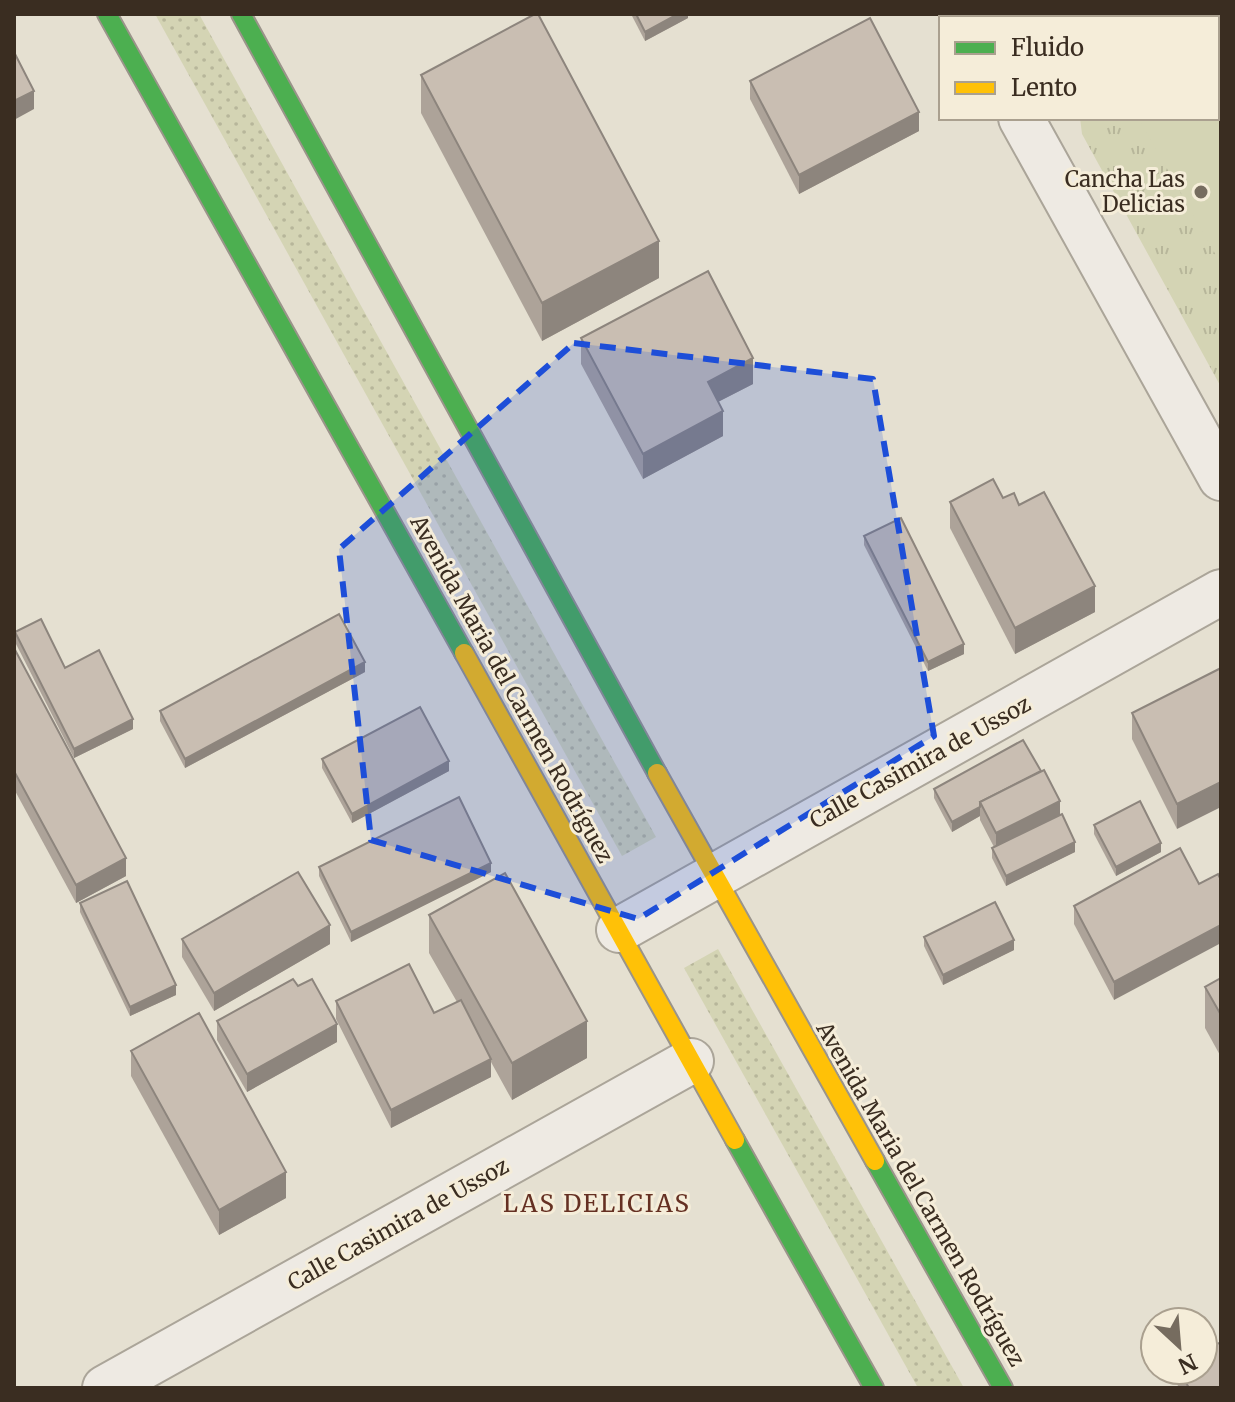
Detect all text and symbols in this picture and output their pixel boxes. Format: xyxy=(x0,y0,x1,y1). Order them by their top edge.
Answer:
legend xyxy=(939,16,1219,120)
text: Fluido xyxy=(1011,32,1084,63)
text: Lento xyxy=(1011,72,1077,103)
place label: Cancha Las Delicias xyxy=(1065,165,1185,218)
marker: Cancha Las Delicias xyxy=(1192,183,1210,201)
street label: Avenida Maria del Carmen Rodríguez xyxy=(404,509,620,868)
street label: Calle Casimira de Ussoz xyxy=(805,689,1036,835)
street label: Avenida Maria del Carmen Rodríguez xyxy=(810,1016,1031,1371)
street label: Calle Casimira de Ussoz xyxy=(283,1151,514,1297)
district label: LAS DELICIAS xyxy=(503,1188,691,1219)
north arrow xyxy=(1139,1306,1219,1386)
text: N xyxy=(1173,1348,1202,1381)

